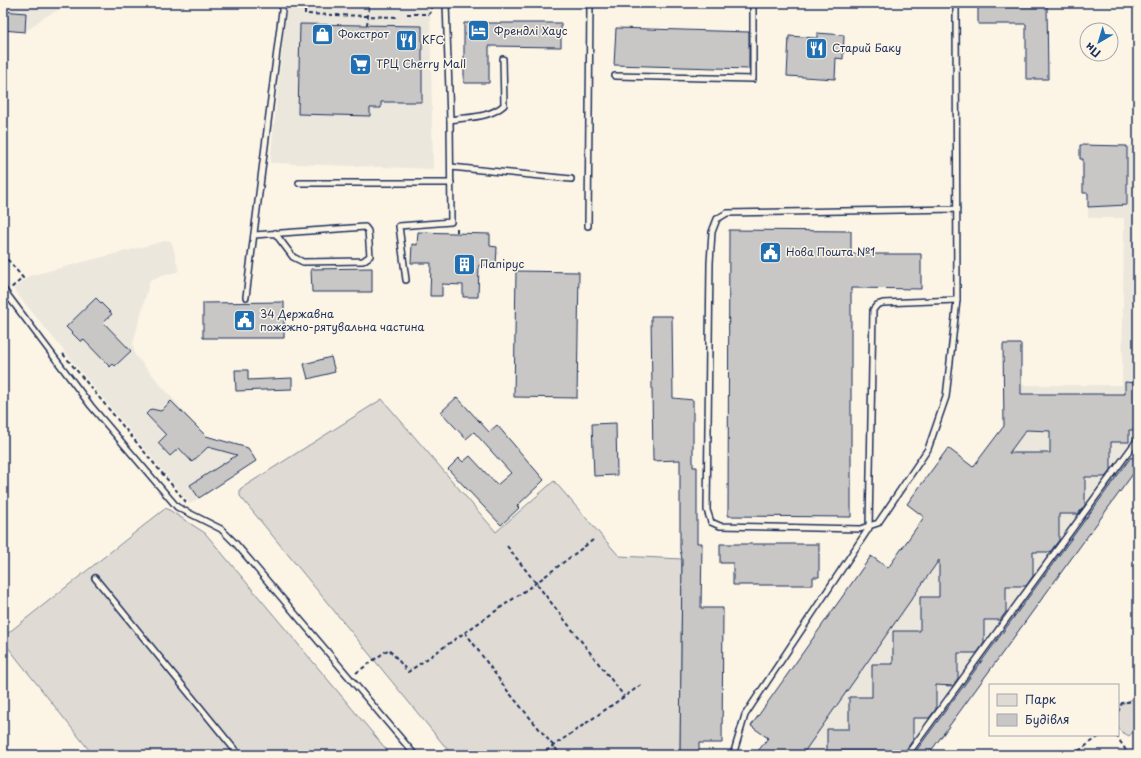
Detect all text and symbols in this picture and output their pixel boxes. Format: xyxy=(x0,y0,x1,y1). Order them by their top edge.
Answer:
hotel icon: Френдлі Хаус xyxy=(465,18,491,44)
shop icon: Фокстрот xyxy=(310,21,336,47)
place label: Френдлі Хаус xyxy=(494,22,568,39)
north arrow xyxy=(1079,22,1119,62)
place label: Фокстрот xyxy=(338,25,389,42)
restaurant icon: KFC xyxy=(393,27,419,53)
place label: KFC xyxy=(422,31,444,48)
restaurant icon: Старий Баку xyxy=(803,35,829,61)
place label: Старий Баку xyxy=(832,39,901,56)
text: Пн xyxy=(1081,39,1104,62)
supermarket icon: ТРЦ Cherry Mall xyxy=(348,51,374,77)
place label: ТРЦ Cherry Mall xyxy=(376,55,466,72)
public building icon: Нова Пошта №1 xyxy=(757,239,783,265)
place label: Нова Пошта №1 xyxy=(786,243,875,260)
building icon: Папірус xyxy=(451,251,477,277)
place label: Папірус xyxy=(480,255,524,272)
place label: 34 Державна пожежно-рятувальна частина xyxy=(260,305,425,335)
public building icon: 34 Державна пожежно-рятувальна частина xyxy=(231,307,257,333)
legend xyxy=(989,684,1119,736)
text: Парк xyxy=(1025,690,1057,708)
text: Будівля xyxy=(1025,710,1070,728)

